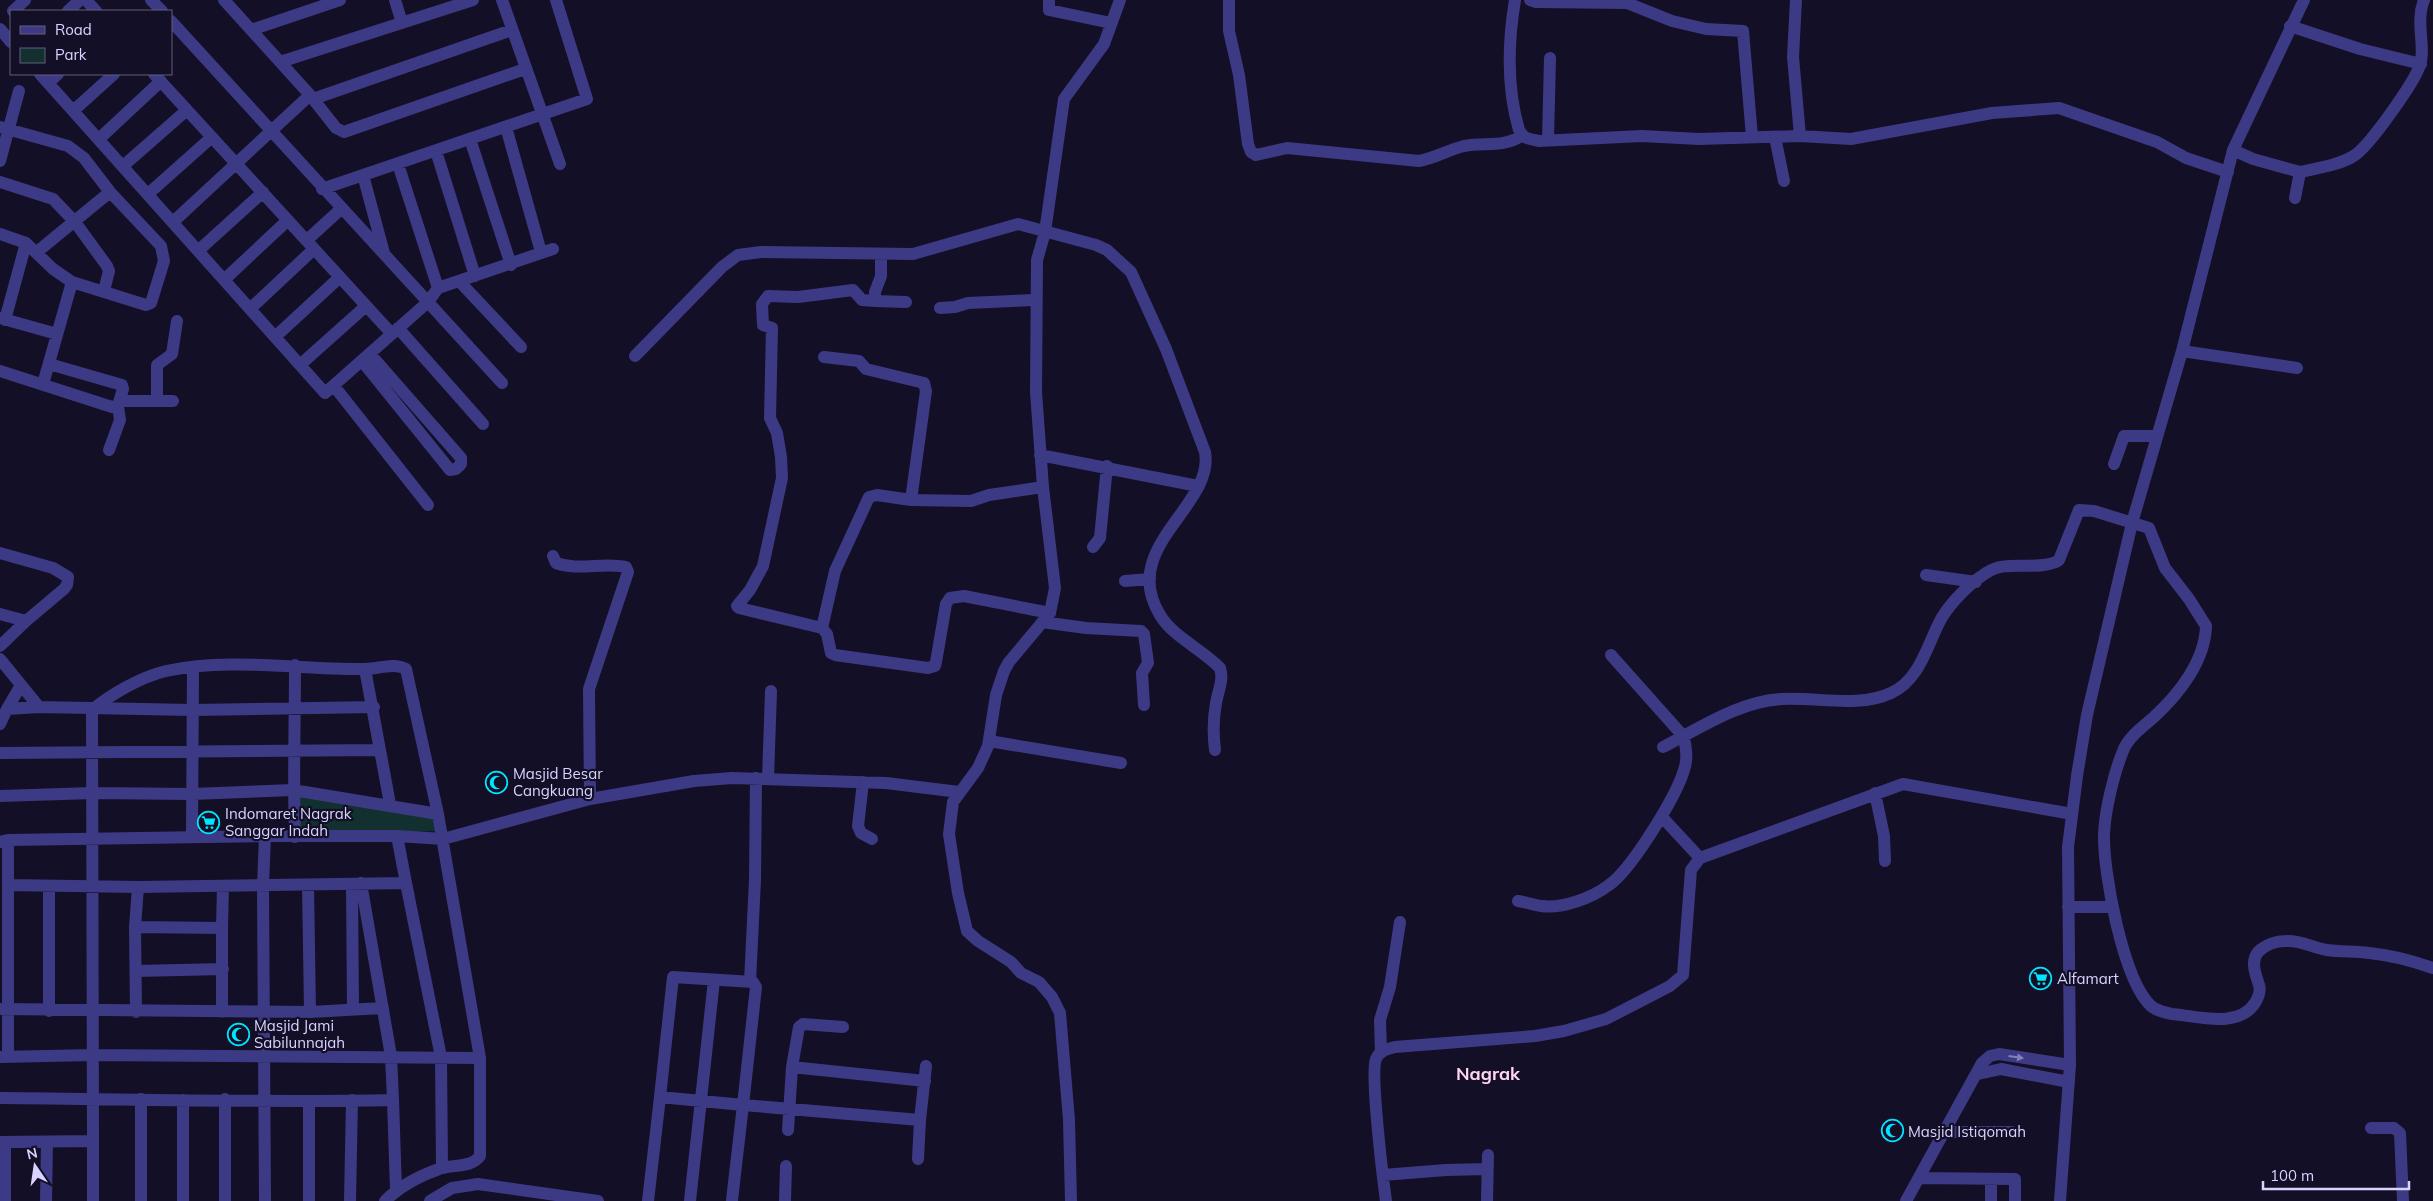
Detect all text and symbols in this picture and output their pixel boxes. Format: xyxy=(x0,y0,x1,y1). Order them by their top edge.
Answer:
legend xyxy=(10,10,172,75)
text: Road xyxy=(55,20,92,39)
text: Park xyxy=(55,45,87,64)
place label: Masjid Besar Cangkuang xyxy=(513,764,603,800)
mosque icon: Masjid Besar Cangkuang xyxy=(485,770,509,794)
place label: Indomaret Nagrak Sanggar Indah xyxy=(225,804,352,840)
supermarket icon: Indomaret Nagrak Sanggar Indah xyxy=(197,810,221,834)
supermarket icon: Alfamart xyxy=(2029,966,2053,990)
place label: Alfamart xyxy=(2057,969,2119,988)
place label: Masjid Jami Sabilunnajah xyxy=(254,1016,345,1052)
mosque icon: Masjid Jami Sabilunnajah xyxy=(226,1022,250,1046)
one-way arrow xyxy=(2009,1053,2025,1061)
district label: Nagrak xyxy=(1456,1062,1521,1085)
mosque icon: Masjid Istiqomah xyxy=(1880,1119,1904,1143)
place label: Masjid Istiqomah xyxy=(1908,1122,2026,1141)
north arrow xyxy=(10,1141,60,1191)
text: N xyxy=(25,1143,39,1163)
scale bar xyxy=(2263,1158,2409,1190)
text: 100 m xyxy=(2270,1166,2314,1185)

